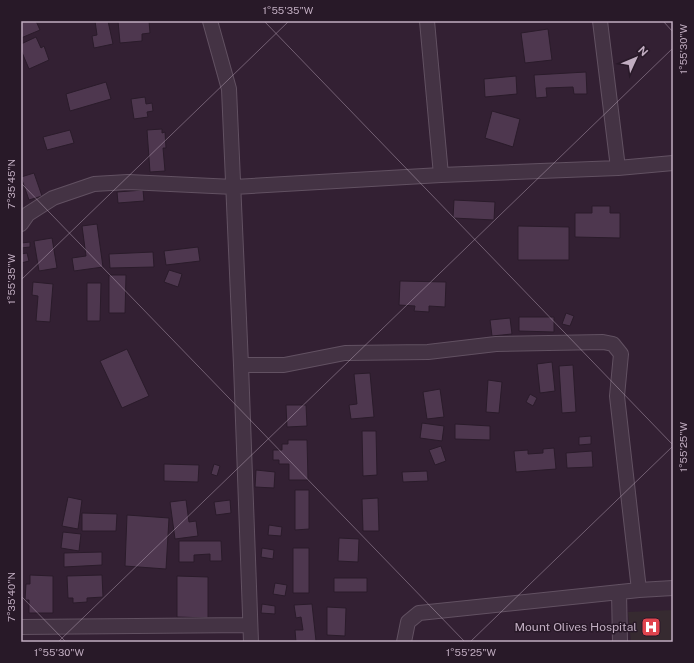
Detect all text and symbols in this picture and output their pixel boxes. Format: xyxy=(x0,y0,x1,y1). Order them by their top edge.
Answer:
text: 1°55'35"W xyxy=(263,4,314,16)
text: 1°55'30"W xyxy=(677,23,689,74)
north arrow xyxy=(616,38,656,78)
text: N xyxy=(636,44,650,58)
text: 7°35'45"N xyxy=(5,159,17,209)
text: 1°55'35"W xyxy=(5,253,17,304)
text: 1°55'25"W xyxy=(677,421,689,472)
text: 7°35'40"N xyxy=(5,572,17,622)
hospital icon: Mount Olives Hospital xyxy=(640,616,662,638)
place label: Mount Olives Hospital xyxy=(515,620,637,634)
text: 1°55'30"W xyxy=(34,646,85,658)
text: 1°55'25"W xyxy=(446,646,497,658)

